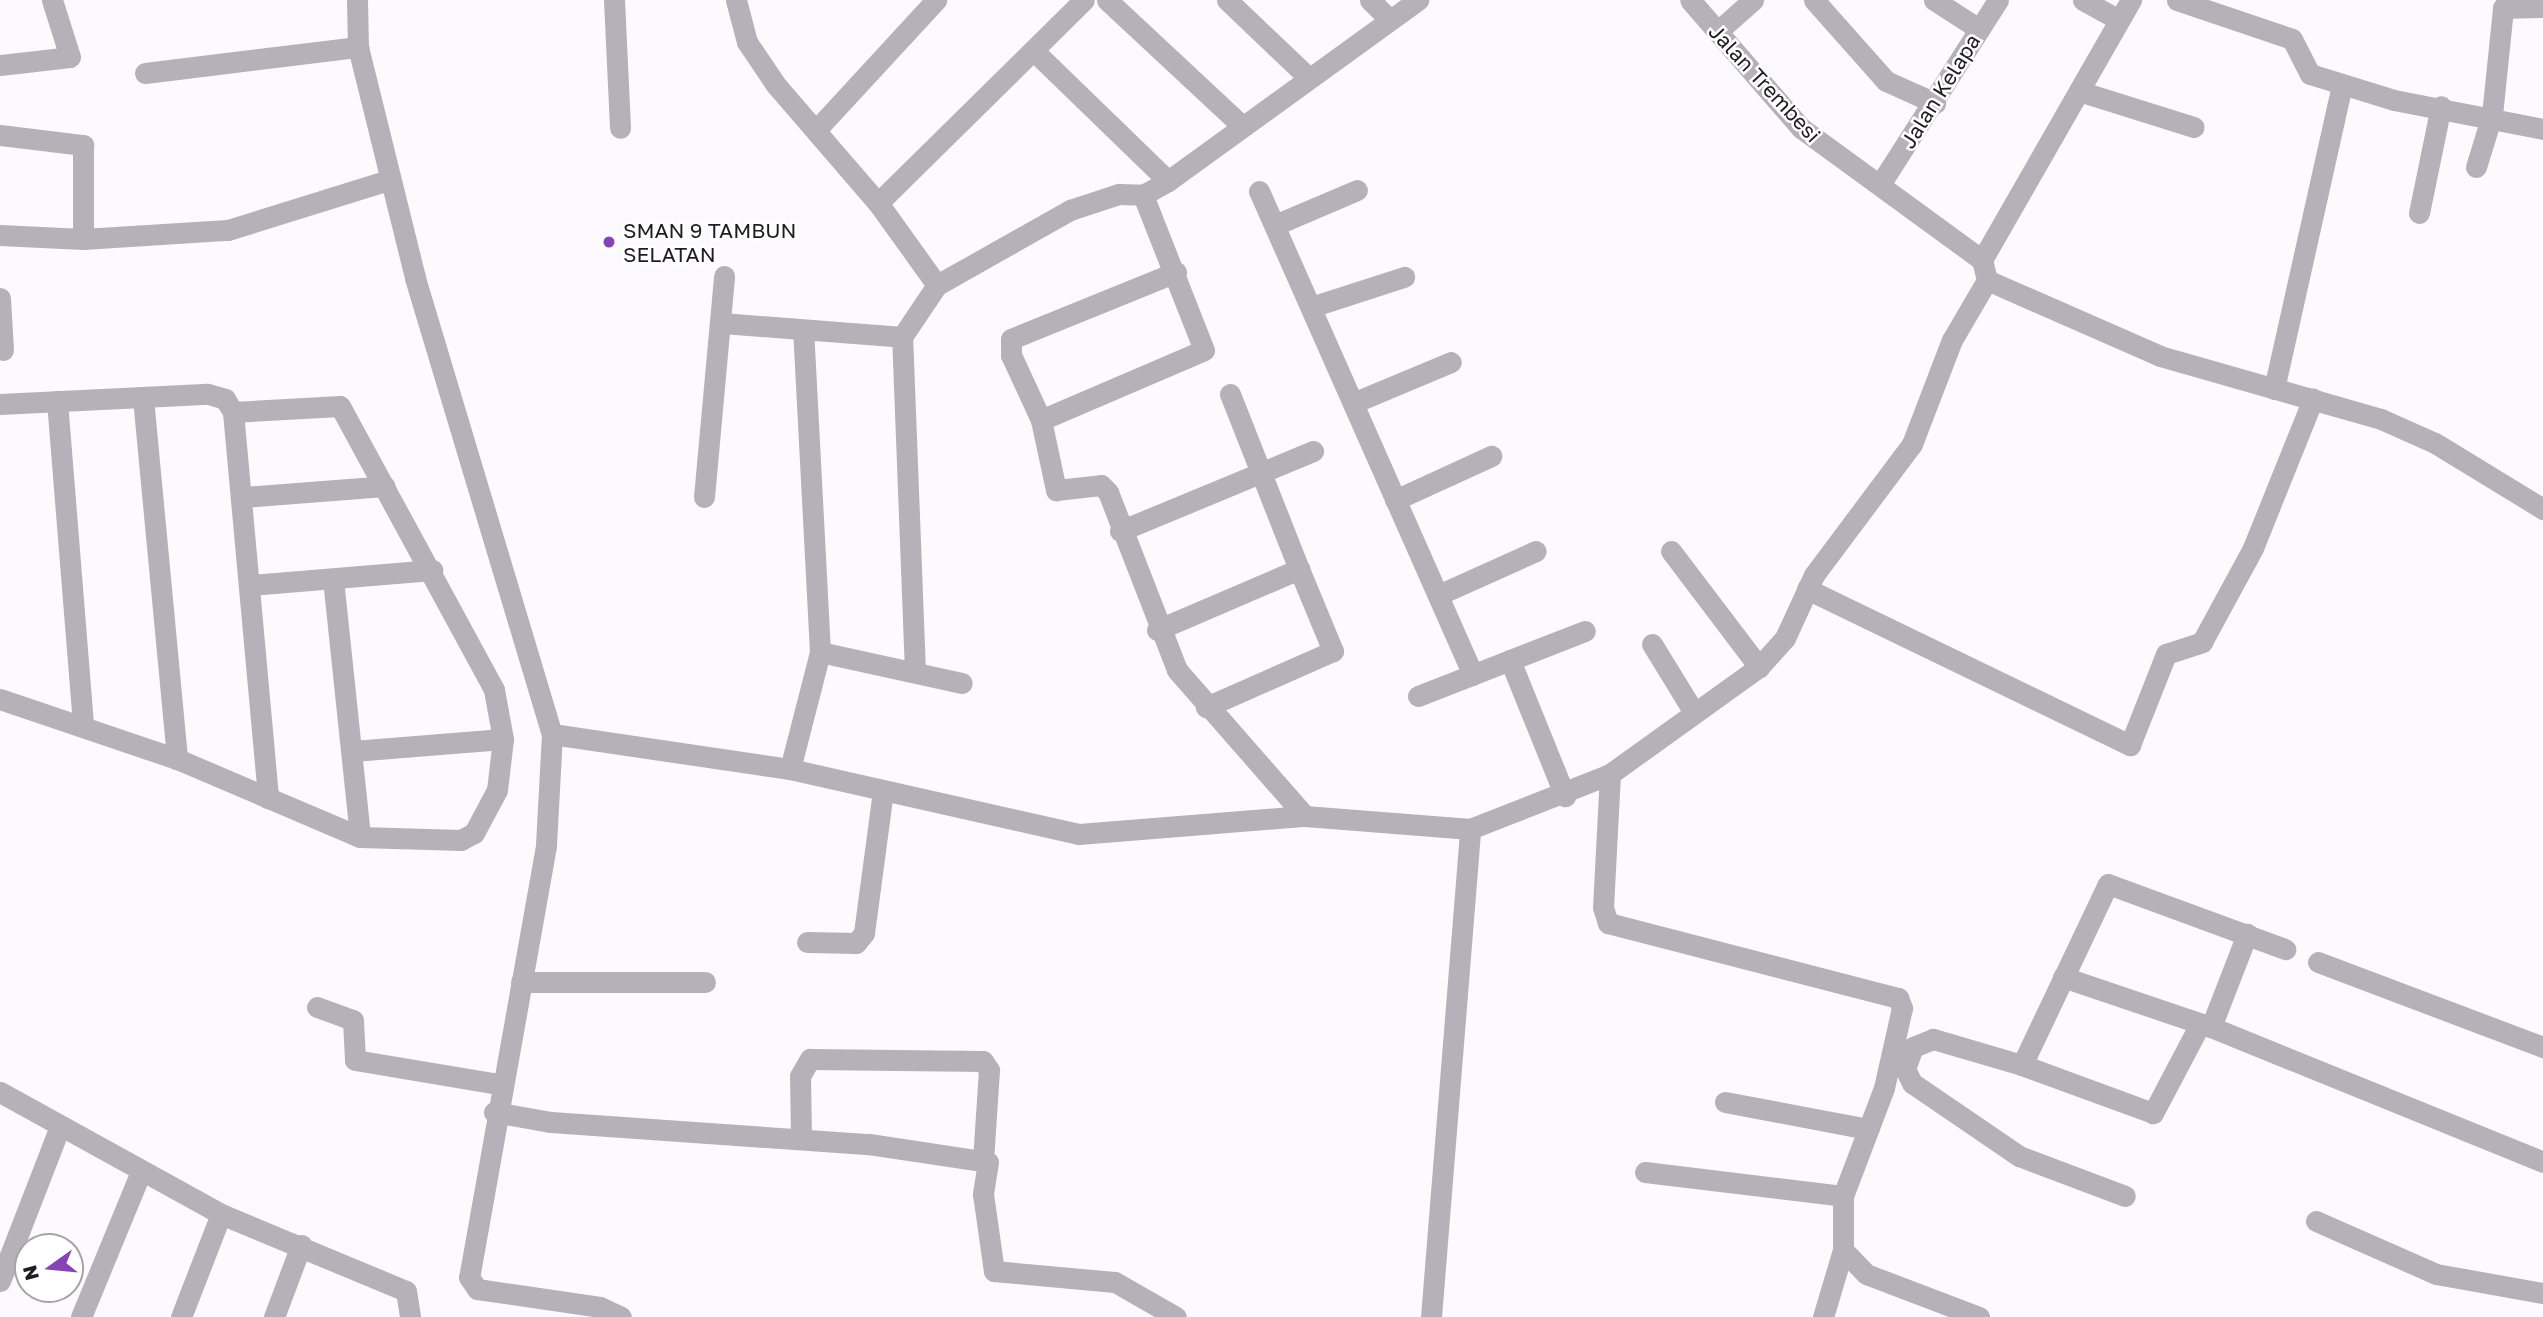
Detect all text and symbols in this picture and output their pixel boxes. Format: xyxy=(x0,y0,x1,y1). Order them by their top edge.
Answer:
street label: Jalan Trembesi xyxy=(1704,19,1826,147)
street label: Jalan Kelapa xyxy=(1895,29,1985,153)
place label: SMAN 9 TAMBUN SELATAN xyxy=(623,217,797,267)
marker: SMAN 9 TAMBUN SELATAN xyxy=(601,234,617,250)
north arrow xyxy=(14,1233,84,1303)
text: N xyxy=(17,1263,43,1283)

